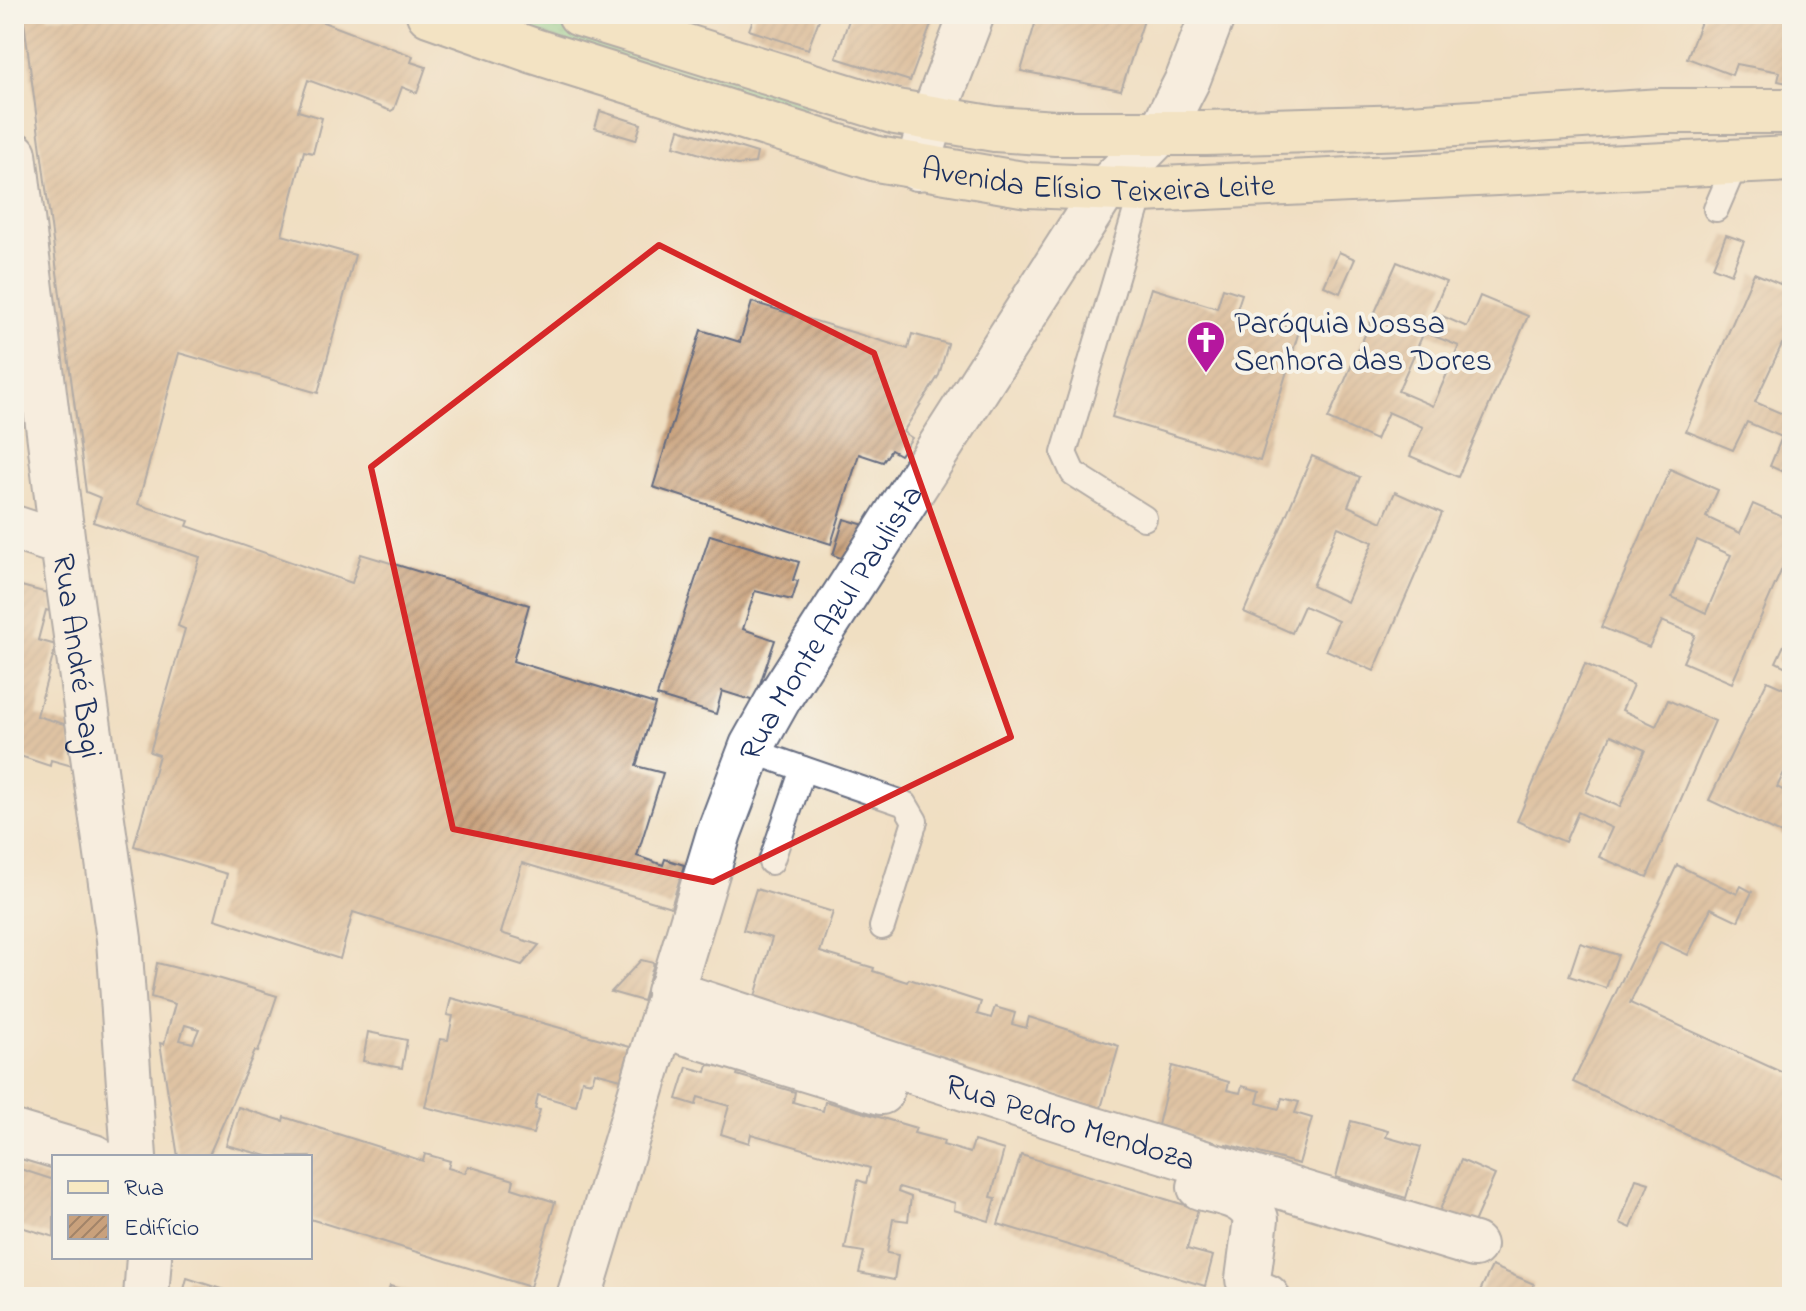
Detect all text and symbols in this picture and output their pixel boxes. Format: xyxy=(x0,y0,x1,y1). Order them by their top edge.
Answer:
street label: Avenida Elísio Teixeira Leite xyxy=(917,147,1277,217)
place label: Paróquia Nossa Senhora das Dores xyxy=(1234,302,1492,386)
church icon: Paróquia Nossa Senhora das Dores xyxy=(1185,319,1227,374)
street label: Rua Monte Azul Paulista xyxy=(729,476,937,768)
street label: Rua André Bagi xyxy=(38,551,113,762)
street label: Rua Pedro Mendoza xyxy=(939,1063,1200,1186)
legend xyxy=(52,1155,312,1259)
text: Rua xyxy=(124,1172,164,1207)
text: Edifício xyxy=(124,1212,199,1247)

